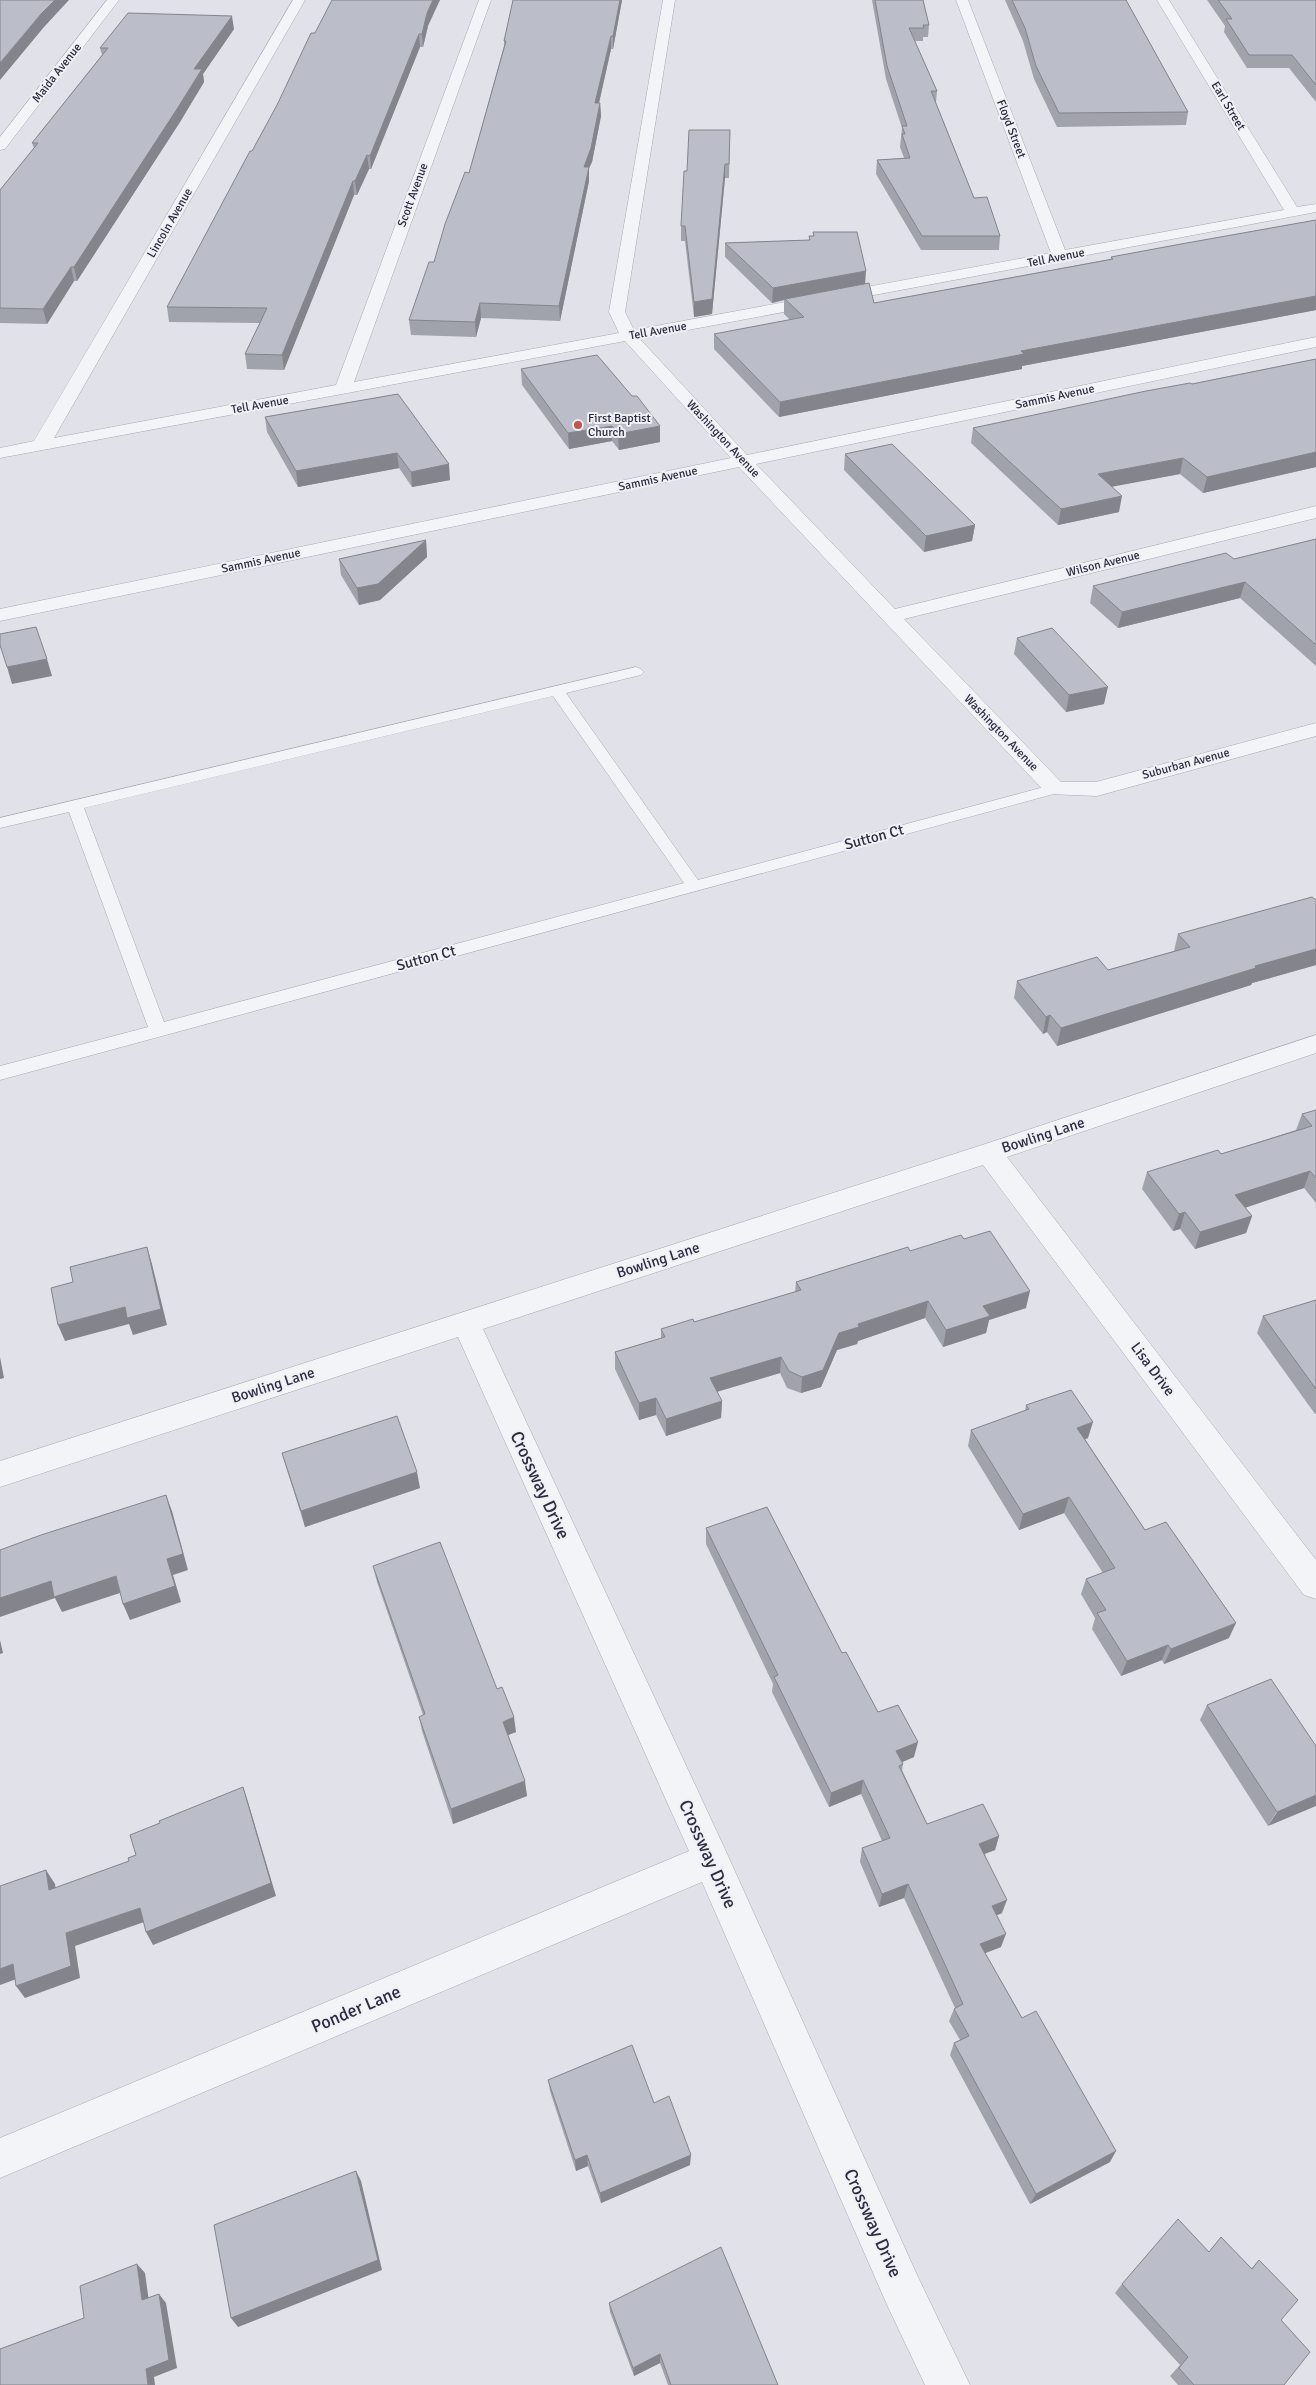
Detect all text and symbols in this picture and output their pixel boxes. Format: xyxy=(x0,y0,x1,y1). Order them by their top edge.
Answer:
street label: Maida Avenue xyxy=(29,40,85,106)
street label: Earl Street xyxy=(1208,79,1248,133)
street label: Floyd Street xyxy=(993,98,1029,160)
street label: Scott Avenue xyxy=(394,161,432,229)
street label: Lincoln Avenue xyxy=(144,186,196,260)
street label: Tell Avenue xyxy=(1026,245,1086,271)
street label: Tell Avenue xyxy=(628,319,688,343)
street label: Sammis Avenue xyxy=(1014,381,1096,413)
street label: Tell Avenue xyxy=(230,393,290,417)
street label: Washington Avenue xyxy=(683,397,763,481)
place label: First Baptist Church xyxy=(588,411,651,440)
marker: First Baptist Church xyxy=(572,419,584,431)
street label: Sammis Avenue xyxy=(617,463,699,495)
street label: Sammis Avenue xyxy=(220,545,302,577)
street label: Wilson Avenue xyxy=(1065,548,1141,580)
street label: Washington Avenue xyxy=(961,692,1041,774)
street label: Suburban Avenue xyxy=(1141,745,1231,783)
street label: Sutton Ct xyxy=(842,820,906,854)
street label: Sutton Ct xyxy=(394,941,458,975)
street label: Bowling Lane xyxy=(999,1113,1087,1157)
street label: Bowling Lane xyxy=(614,1238,702,1282)
street label: Lisa Drive xyxy=(1127,1339,1179,1399)
street label: Bowling Lane xyxy=(229,1363,317,1407)
street label: Crossway Drive xyxy=(505,1427,575,1543)
street label: Crossway Drive xyxy=(674,1796,742,1912)
street label: Ponder Lane xyxy=(308,1980,404,2038)
street label: Crossway Drive xyxy=(839,2165,907,2281)

